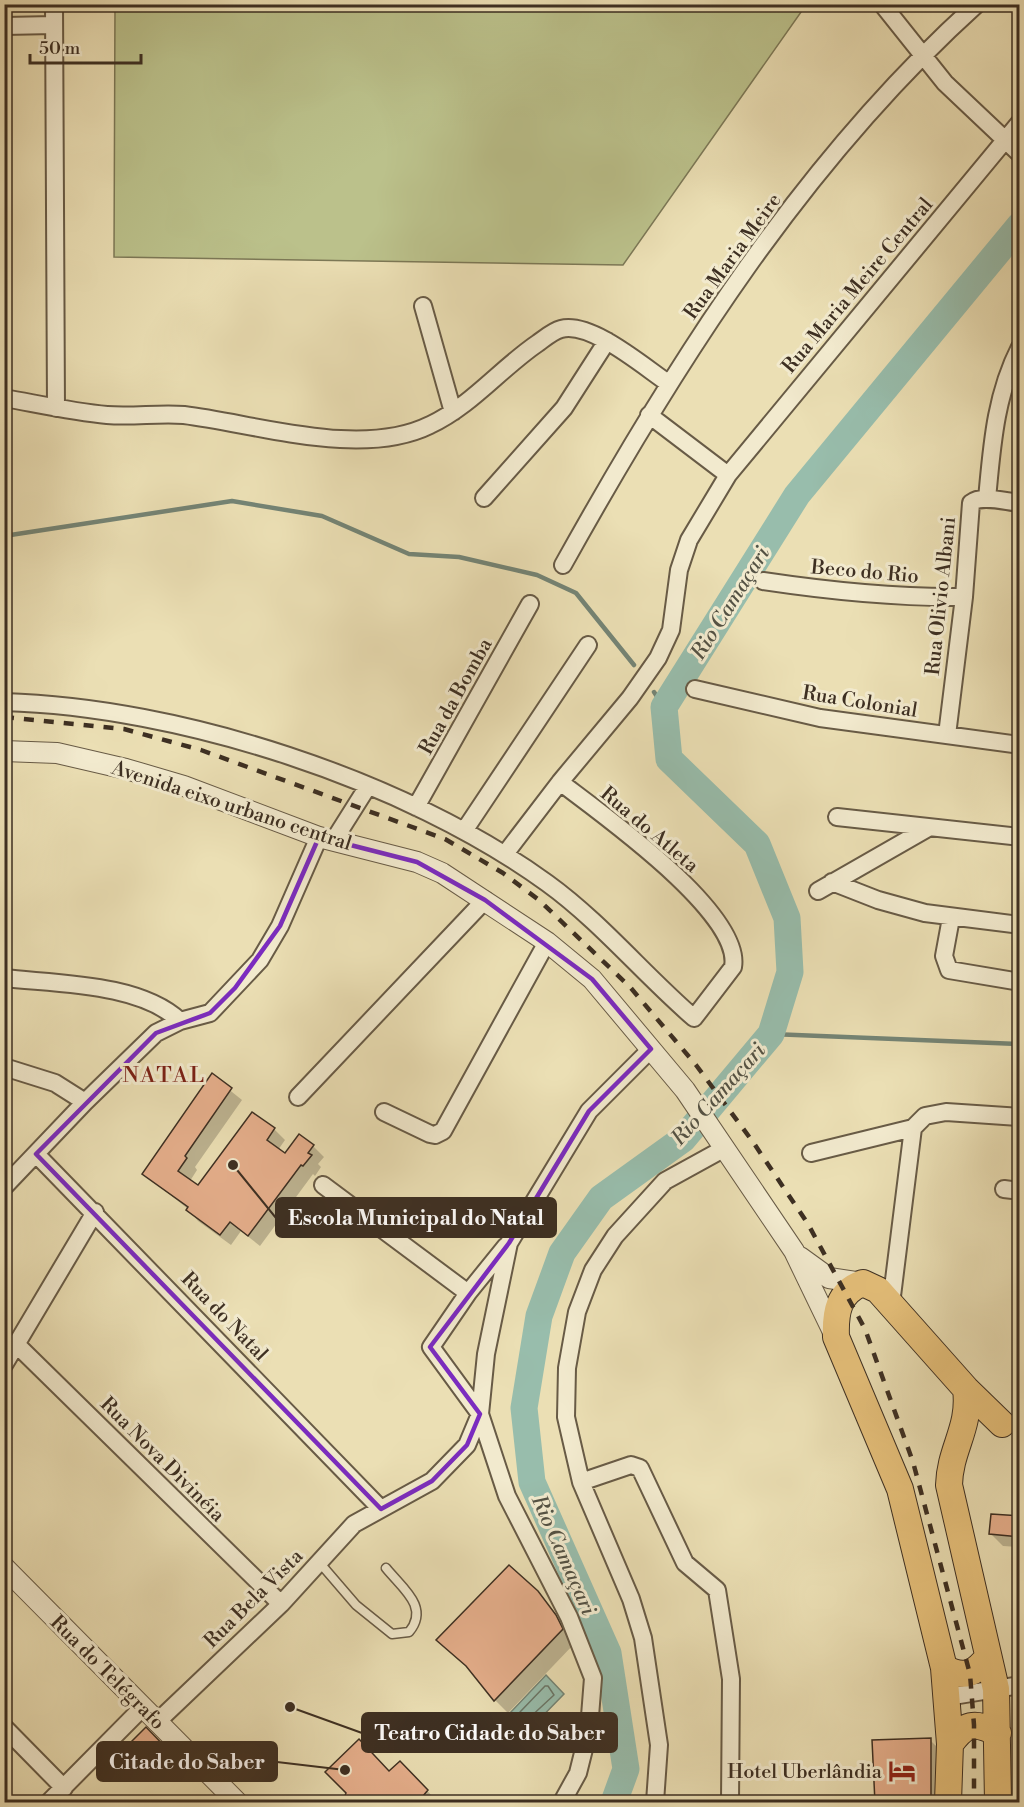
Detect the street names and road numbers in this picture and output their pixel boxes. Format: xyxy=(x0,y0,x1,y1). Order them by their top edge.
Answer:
street label: Rua Maria Meire xyxy=(679,189,787,325)
street label: Rua Maria Meire Central xyxy=(777,193,939,379)
street label: Rua Olivio Albani xyxy=(921,515,962,677)
street label: Beco do Rio xyxy=(809,555,920,590)
street label: Rua da Bomba xyxy=(414,633,499,759)
street label: Rua Colonial xyxy=(800,681,919,724)
street label: Avenida eixo urbano central xyxy=(107,755,355,857)
street label: Rua do Atleta xyxy=(595,782,704,879)
street label: Rua do Natal xyxy=(175,1267,273,1367)
street label: Rua Nova Divinéia xyxy=(94,1392,230,1528)
street label: Rua Bela Vista xyxy=(199,1544,309,1654)
street label: Rua do Telégrafo xyxy=(44,1610,170,1736)

